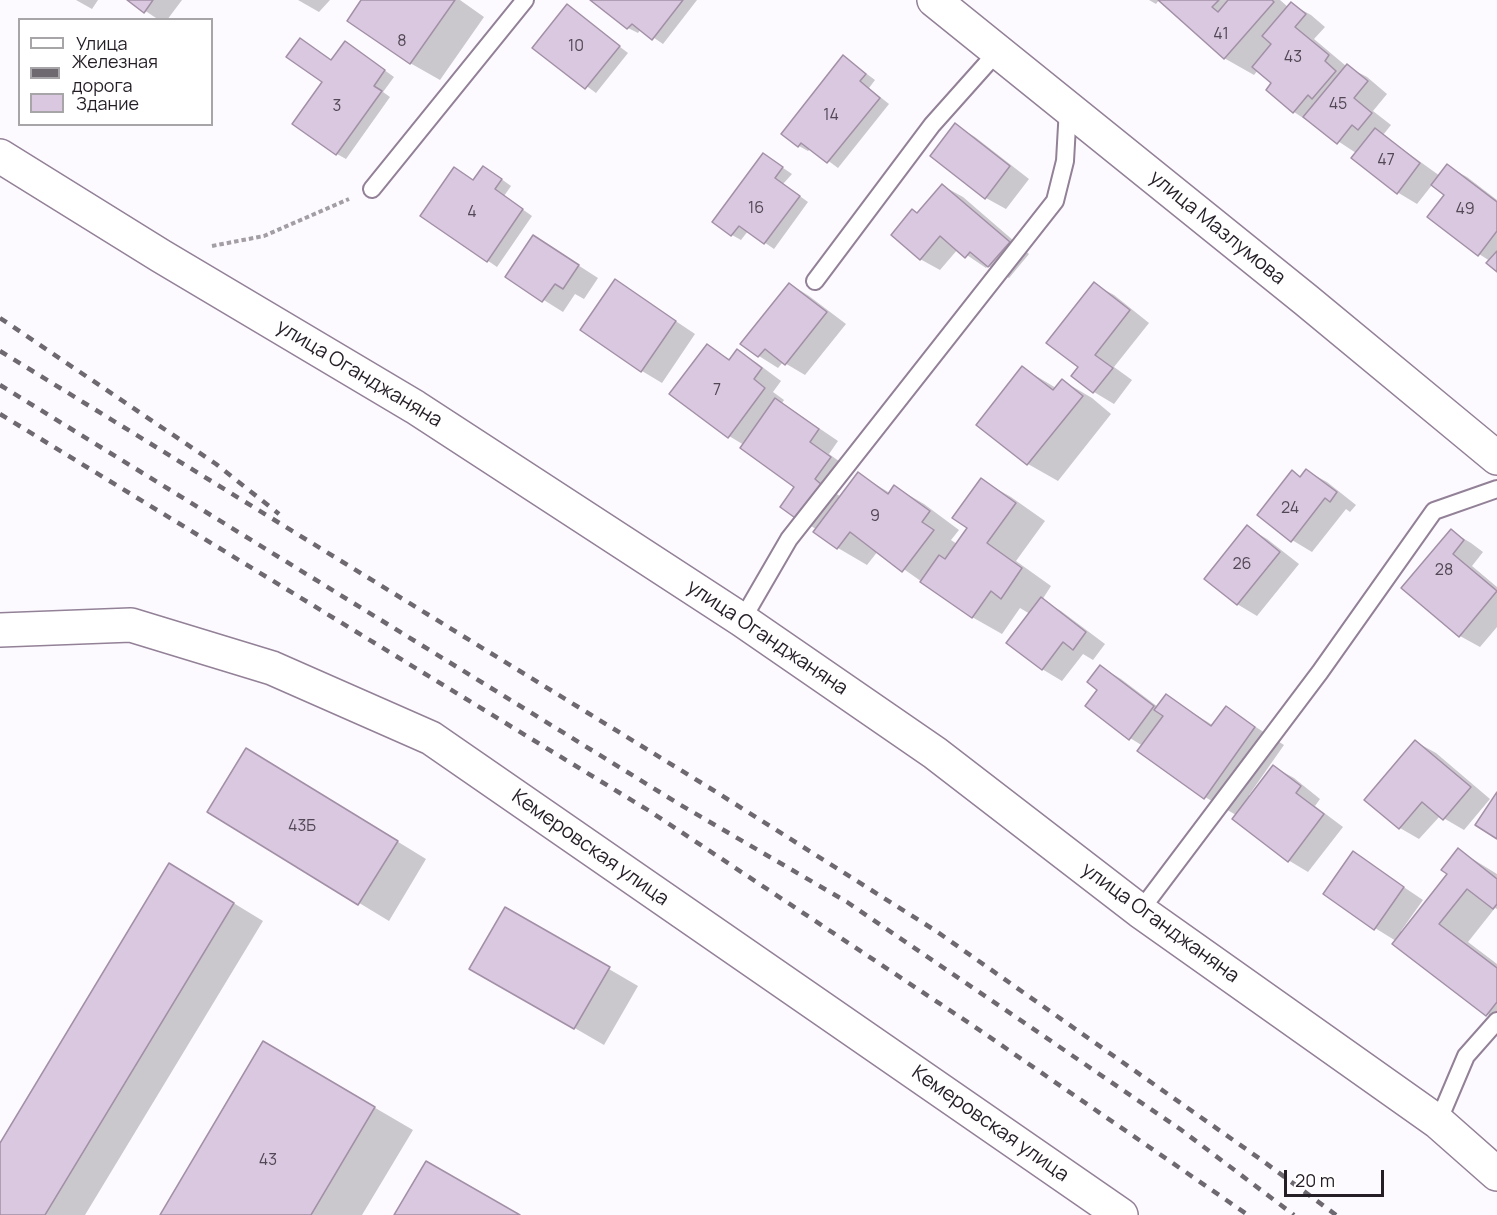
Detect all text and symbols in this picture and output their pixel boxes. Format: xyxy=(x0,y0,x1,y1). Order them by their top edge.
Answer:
legend xyxy=(18,18,213,126)
house number: 41 xyxy=(1213,25,1229,45)
text: Улица xyxy=(76,31,128,55)
house number: 8 xyxy=(397,32,407,52)
house number: 10 xyxy=(568,37,584,57)
house number: 43 xyxy=(1284,48,1302,68)
text: Железная дорога xyxy=(72,49,158,97)
text: Здание xyxy=(76,91,139,115)
house number: 45 xyxy=(1329,95,1347,115)
house number: 3 xyxy=(333,97,341,117)
house number: 14 xyxy=(823,106,839,126)
house number: 47 xyxy=(1377,151,1395,171)
street label: улица Мазлумова xyxy=(1144,166,1290,290)
house number: 16 xyxy=(748,199,764,219)
house number: 49 xyxy=(1455,200,1475,220)
house number: 4 xyxy=(467,203,477,223)
street label: улица Оганджаняна xyxy=(272,315,446,433)
house number: 7 xyxy=(713,381,721,401)
house number: 24 xyxy=(1281,499,1299,519)
house number: 9 xyxy=(870,507,880,527)
house number: 26 xyxy=(1232,555,1252,575)
house number: 28 xyxy=(1435,561,1453,581)
street label: улица Оганджаняна xyxy=(682,575,852,701)
street label: Кемеровская улица xyxy=(507,785,673,911)
house number: 43Б xyxy=(288,817,316,837)
street label: улица Оганджаняна xyxy=(1076,858,1244,988)
street label: Кемеровская улица xyxy=(907,1061,1073,1187)
house number: 43 xyxy=(259,1151,277,1171)
scale bar xyxy=(1287,1158,1388,1196)
text: 20 m xyxy=(1295,1168,1335,1192)

